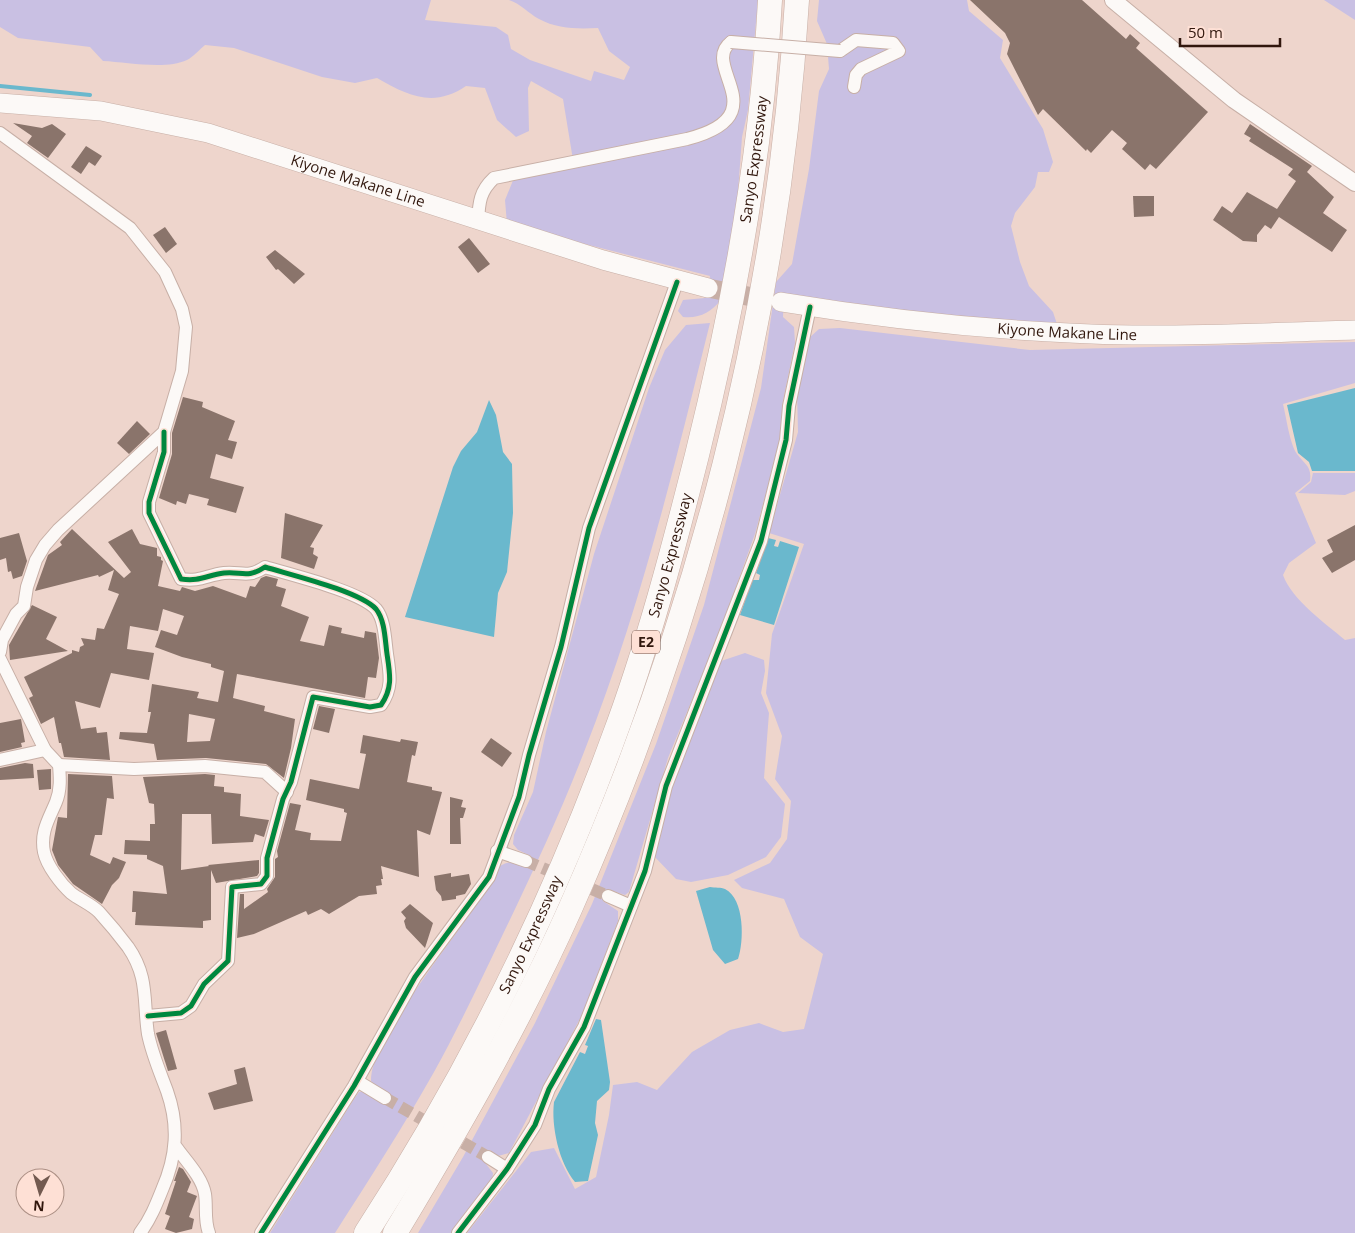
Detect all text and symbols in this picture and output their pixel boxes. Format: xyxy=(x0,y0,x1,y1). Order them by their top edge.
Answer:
scale bar xyxy=(1180,15,1280,47)
text: 50 m xyxy=(1188,22,1223,42)
street label: Sanyo Expressway xyxy=(735,94,771,224)
street label: Kiyone Makane Line xyxy=(289,149,428,211)
street label: Kiyone Makane Line xyxy=(997,318,1137,344)
street label: Sanyo Expressway xyxy=(643,490,696,620)
road number: E2 xyxy=(632,630,660,654)
street label: Sanyo Expressway xyxy=(494,872,566,997)
north arrow xyxy=(15,1168,65,1218)
text: N xyxy=(32,1196,45,1216)

